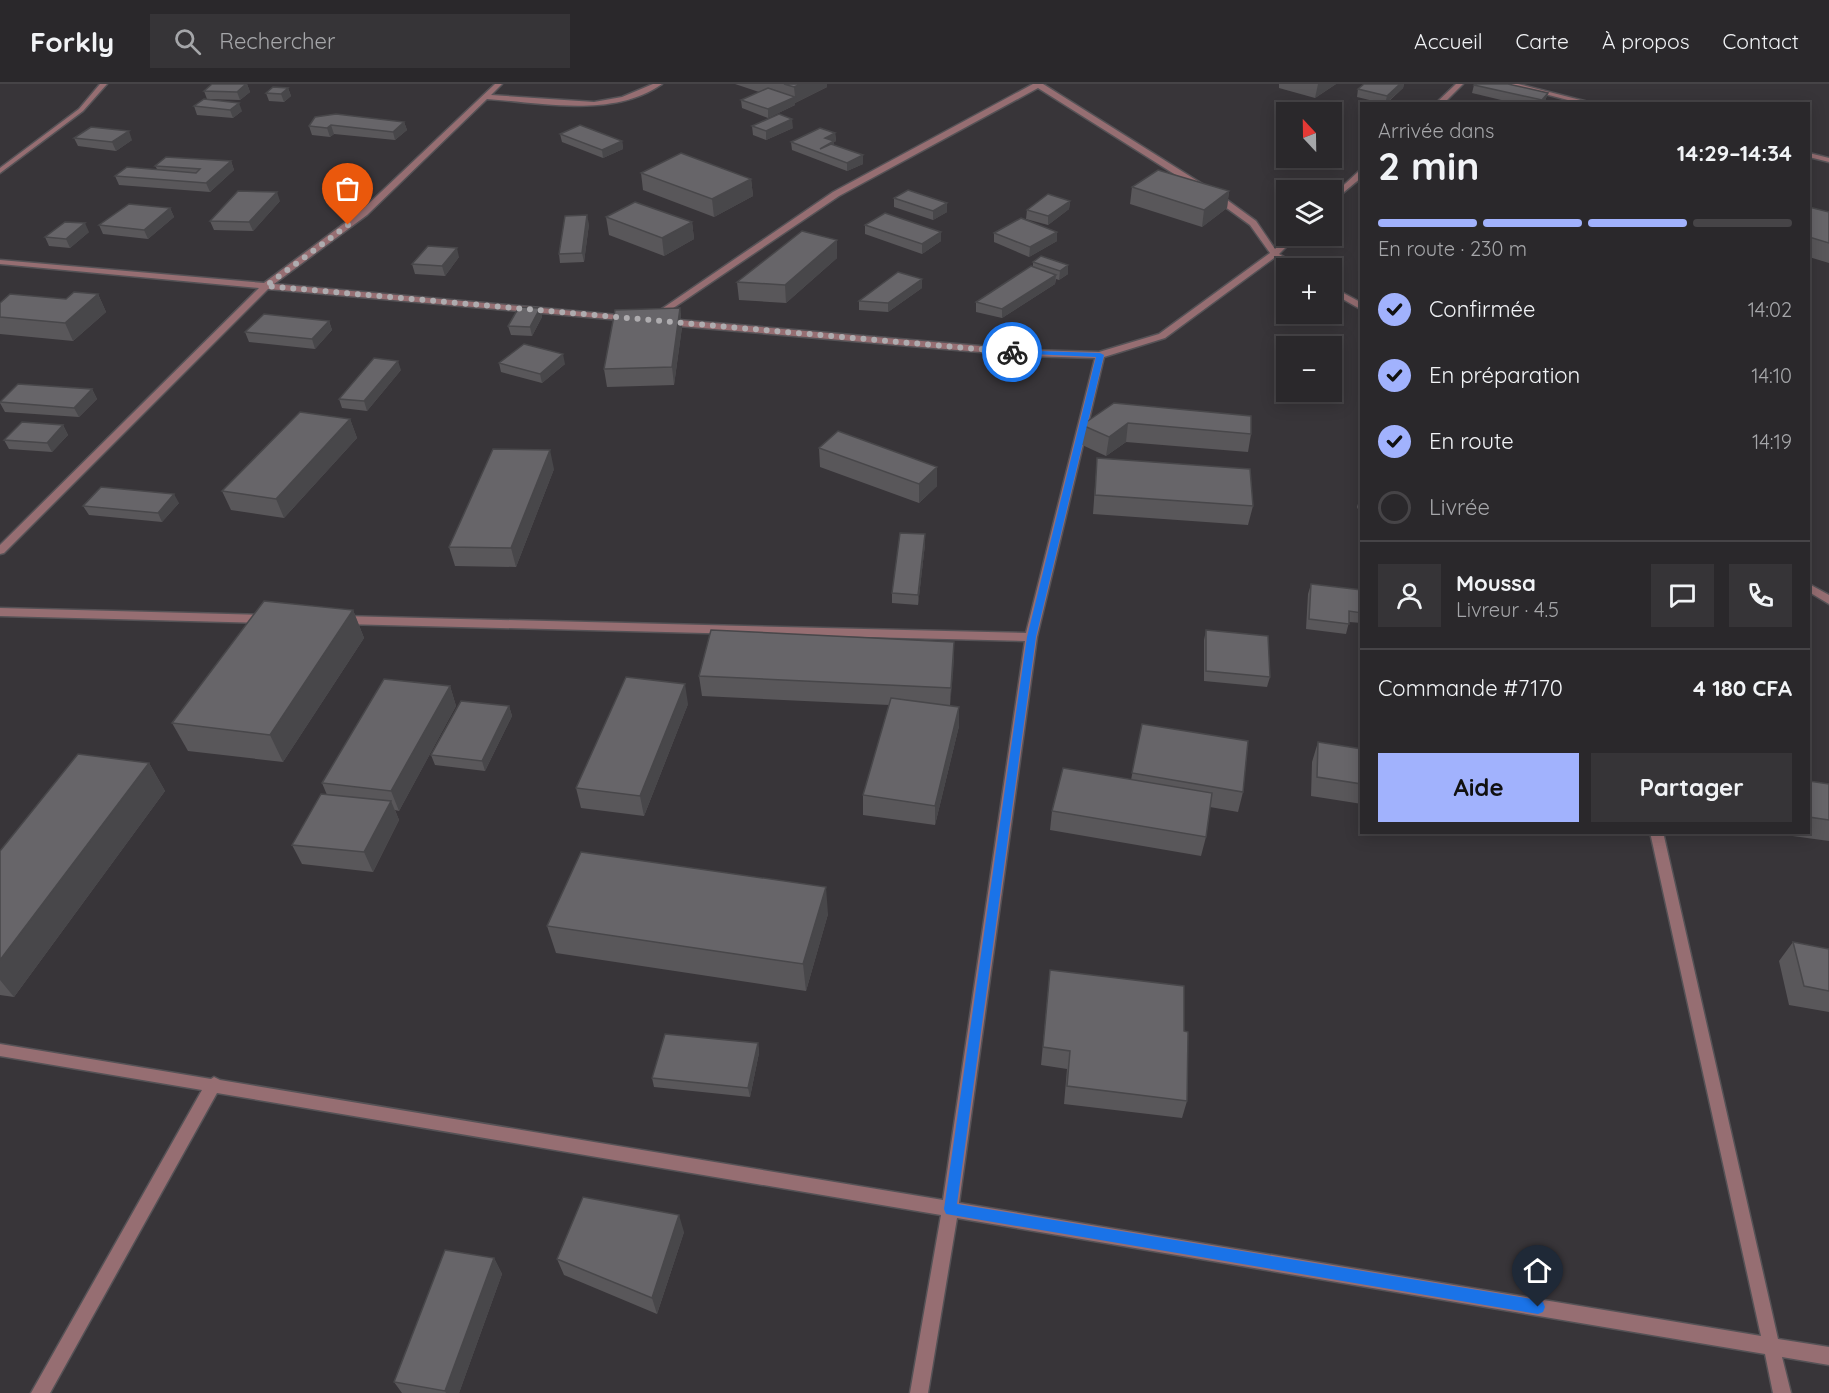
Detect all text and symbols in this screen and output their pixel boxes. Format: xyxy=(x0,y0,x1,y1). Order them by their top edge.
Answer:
search box xyxy=(150,14,570,68)
text: Forkly xyxy=(30,24,114,59)
icon: search xyxy=(171,25,204,58)
text: Rechercher xyxy=(219,27,335,55)
text: Accueil xyxy=(1414,28,1483,54)
text: Carte xyxy=(1516,28,1569,54)
text: À propos xyxy=(1602,28,1690,54)
text: Contact xyxy=(1723,28,1799,54)
north arrow xyxy=(1276,102,1342,168)
map controls xyxy=(1276,102,1342,402)
text: Arrivée dans xyxy=(1378,118,1494,143)
text: 14:29–14:34 xyxy=(1677,139,1792,167)
text: 2 min xyxy=(1378,141,1480,190)
pin xyxy=(322,163,373,225)
icon: bag xyxy=(331,172,364,205)
button: layers xyxy=(1276,180,1342,246)
text: En route · 230 m xyxy=(1378,236,1527,261)
button: + xyxy=(1276,258,1342,324)
icon: check xyxy=(1378,293,1411,326)
text: Confirmée xyxy=(1429,295,1535,323)
text: 14:02 xyxy=(1748,297,1792,322)
courier xyxy=(982,322,1042,382)
icon: bike xyxy=(996,336,1029,369)
button: − xyxy=(1276,336,1342,402)
icon: check xyxy=(1378,359,1411,392)
text: En préparation xyxy=(1429,361,1580,389)
text: 14:10 xyxy=(1751,363,1792,388)
icon: check xyxy=(1378,425,1411,458)
text: En route xyxy=(1429,427,1514,455)
text: 14:19 xyxy=(1752,429,1792,454)
text: Livrée xyxy=(1429,493,1490,521)
button: person xyxy=(1378,564,1441,627)
button: chat xyxy=(1651,564,1714,627)
button: phone xyxy=(1729,564,1792,627)
text: Moussa xyxy=(1456,569,1536,597)
text: Livreur · 4.5 xyxy=(1456,597,1559,622)
text: Commande #7170 xyxy=(1378,674,1563,702)
text: 4 180 CFA xyxy=(1693,674,1792,702)
button: Aide xyxy=(1378,753,1579,822)
button: Partager xyxy=(1591,753,1792,822)
pin xyxy=(1512,1245,1563,1307)
icon: home xyxy=(1521,1254,1554,1287)

